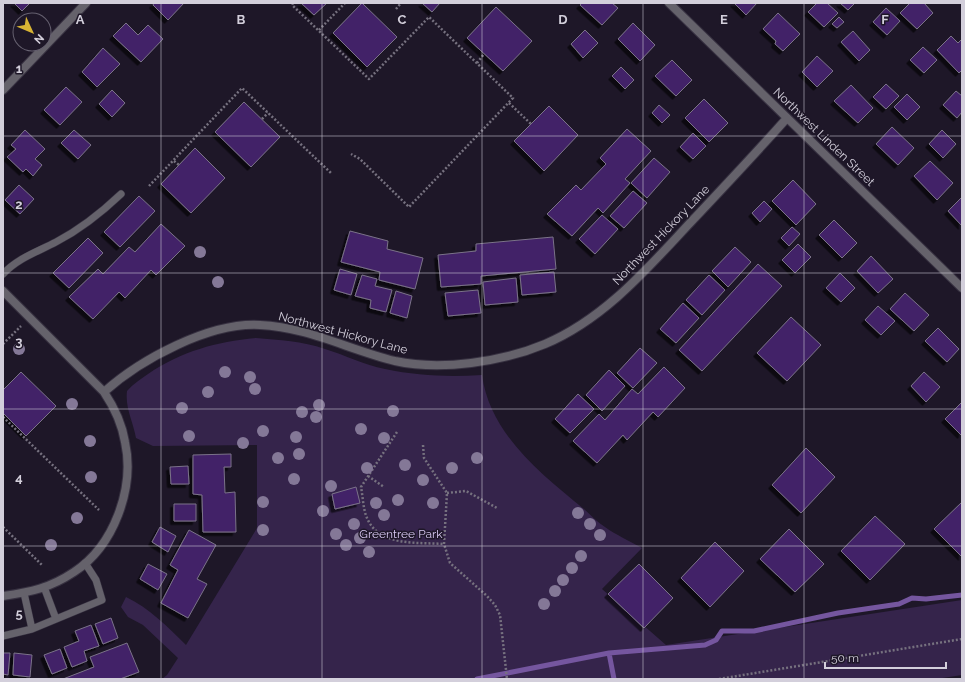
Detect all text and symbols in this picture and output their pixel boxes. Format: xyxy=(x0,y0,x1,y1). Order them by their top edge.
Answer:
north arrow xyxy=(12,12,52,52)
text: A xyxy=(76,12,85,27)
text: B xyxy=(237,12,246,27)
text: C xyxy=(398,12,407,27)
text: D xyxy=(558,12,568,27)
text: E xyxy=(720,12,728,27)
text: F xyxy=(881,12,889,27)
text: N xyxy=(31,31,46,46)
text: 1 xyxy=(16,61,23,76)
street label: Northwest Linden Street xyxy=(770,85,878,189)
street label: Northwest Hickory Lane xyxy=(610,182,712,288)
text: 2 xyxy=(15,197,23,212)
street label: Northwest Hickory Lane xyxy=(277,309,409,357)
text: 3 xyxy=(15,334,23,349)
text: 4 xyxy=(15,470,23,485)
park label: Greentree Park xyxy=(359,527,443,541)
text: 5 xyxy=(15,606,23,621)
scale bar xyxy=(825,644,946,670)
text: 50 m xyxy=(831,651,859,665)

